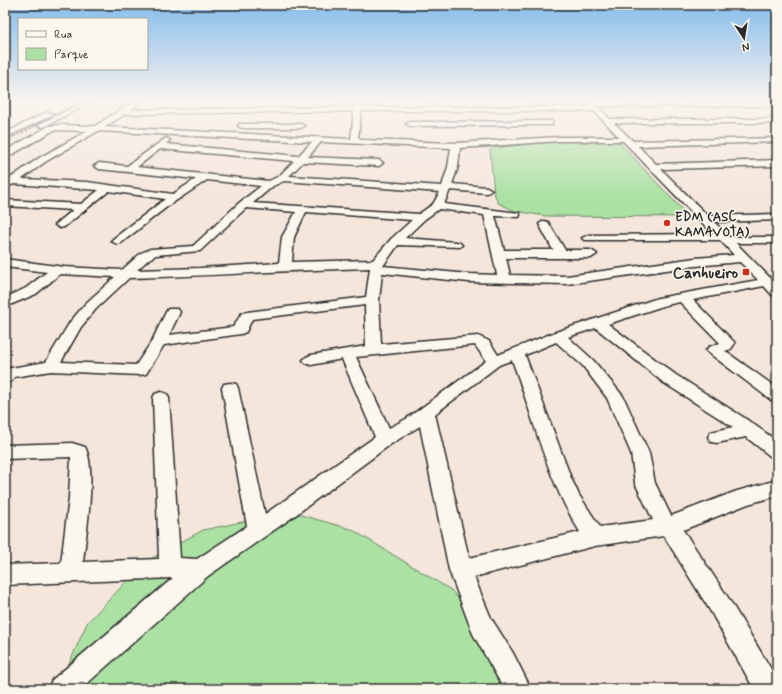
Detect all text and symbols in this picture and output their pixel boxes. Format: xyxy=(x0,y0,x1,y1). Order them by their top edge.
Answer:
legend xyxy=(18,18,148,70)
north arrow xyxy=(724,18,764,58)
text: Rua xyxy=(54,27,72,43)
text: N xyxy=(741,39,751,54)
text: Parque xyxy=(54,47,89,63)
place label: EDM (ASC KAMAVOTA) xyxy=(675,209,749,241)
marker: EDM (ASC KAMAVOTA) xyxy=(662,218,672,228)
place label: Canhueiro xyxy=(673,263,738,284)
marker: Canhueiro xyxy=(741,267,751,277)

